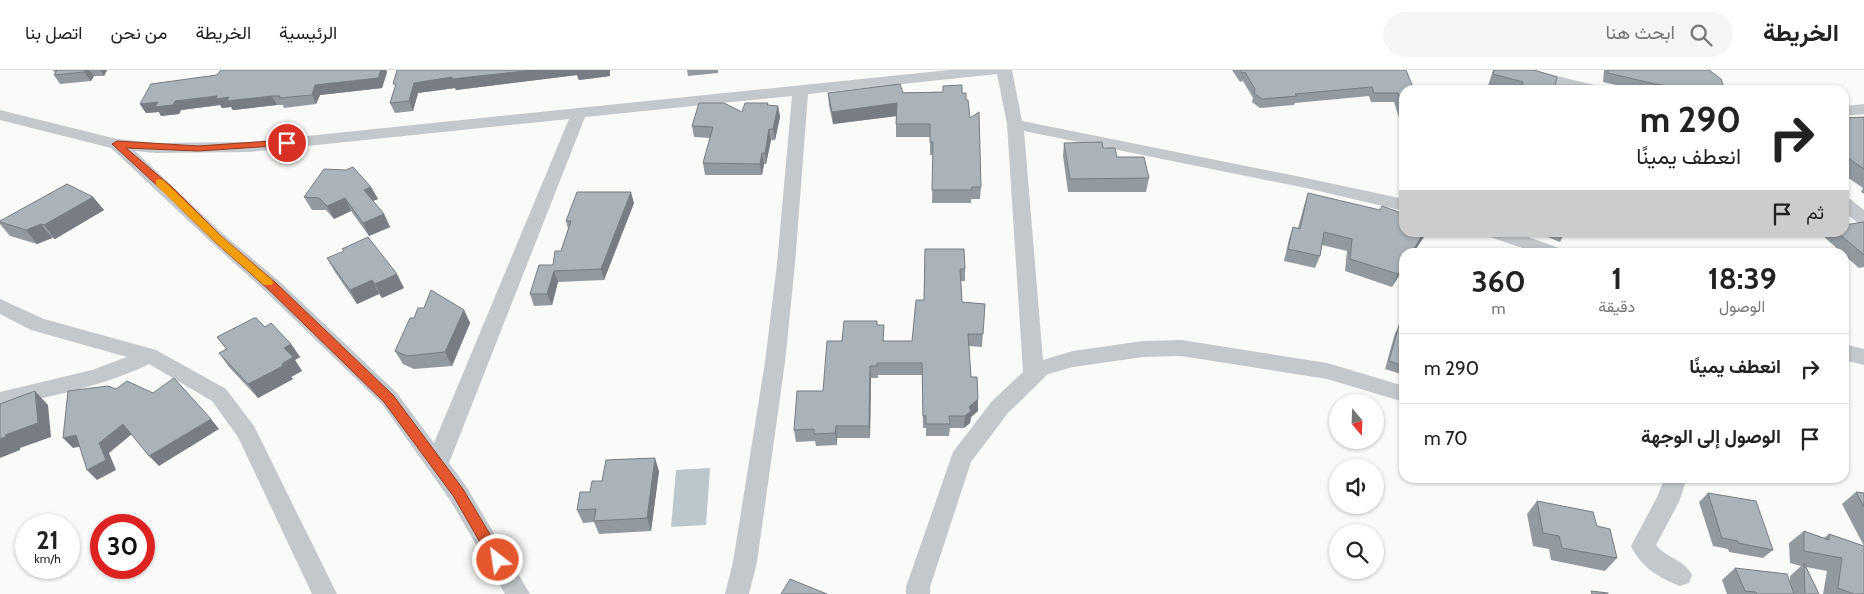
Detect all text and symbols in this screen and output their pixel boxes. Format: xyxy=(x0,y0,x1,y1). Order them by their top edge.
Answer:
search box xyxy=(1383,12,1733,57)
text: الخريطة xyxy=(1763,18,1839,47)
text: ابحث هنا xyxy=(1606,21,1675,44)
icon: search xyxy=(1687,21,1715,49)
text: اتصل بنا xyxy=(25,22,82,44)
text: من نحن xyxy=(110,22,167,44)
text: الخريطة xyxy=(195,22,251,44)
text: الرئيسية xyxy=(279,22,337,44)
text: 290 m xyxy=(1640,98,1741,141)
icon: right xyxy=(1759,105,1824,170)
pin xyxy=(266,122,308,164)
icon: arrive xyxy=(273,129,301,157)
text: انعطف يمينًا xyxy=(1636,143,1741,170)
icon: arrive xyxy=(1768,200,1796,228)
text: ثم xyxy=(1806,201,1824,224)
text: 1 xyxy=(1611,260,1622,297)
text: 18:39 xyxy=(1708,260,1777,297)
text: 360 xyxy=(1472,263,1526,300)
text: دقيقة xyxy=(1598,297,1635,316)
text: الوصول xyxy=(1719,297,1765,316)
text: m xyxy=(1492,299,1506,318)
text: انعطف يمينًا xyxy=(1689,355,1781,378)
icon: right xyxy=(1796,355,1824,383)
text: 290 m xyxy=(1424,357,1479,380)
north arrow xyxy=(1329,394,1384,449)
map controls xyxy=(1329,394,1384,579)
text: الوصول إلى الوجهة xyxy=(1641,425,1781,448)
icon: arrive xyxy=(1796,425,1824,453)
text: 70 m xyxy=(1424,427,1468,450)
button: sound xyxy=(1329,459,1384,514)
speed limit sign: 30 xyxy=(90,514,155,579)
button: search xyxy=(1329,524,1384,579)
text: 21 xyxy=(36,525,59,555)
position arrow xyxy=(471,533,523,585)
text: km/h xyxy=(34,551,61,566)

